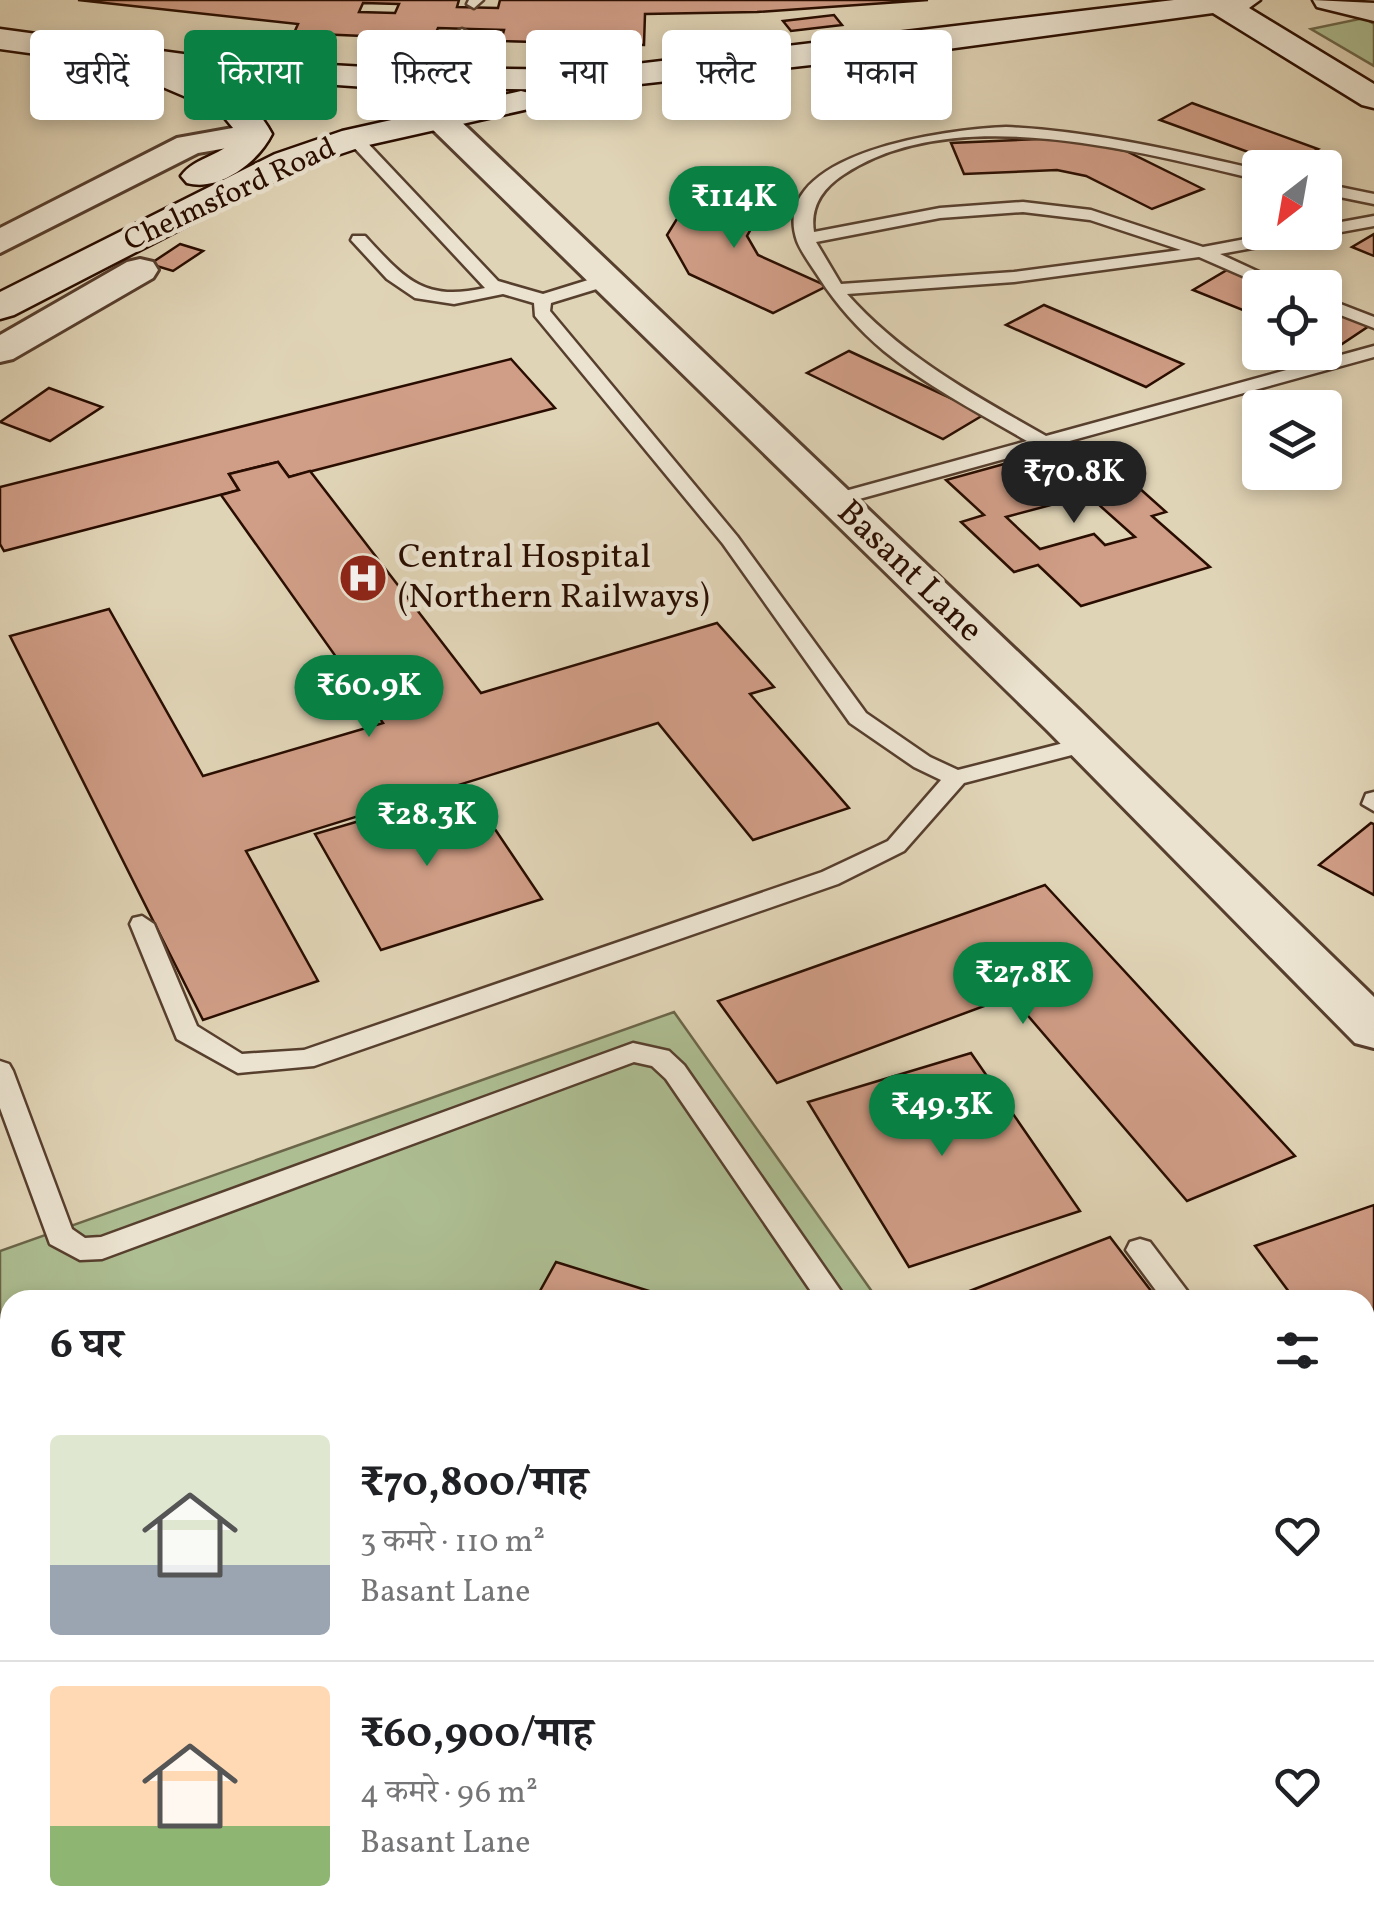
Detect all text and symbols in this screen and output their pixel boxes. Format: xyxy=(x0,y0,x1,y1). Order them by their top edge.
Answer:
chip: खरीदें xyxy=(30,30,164,120)
chip: किराया xyxy=(184,30,337,120)
chip: फ़िल्टर xyxy=(357,30,506,120)
chip: नया xyxy=(526,30,642,120)
chip: फ़्लैट xyxy=(662,30,791,120)
chip: मकान xyxy=(811,30,952,120)
street label: Chelmsford Road xyxy=(117,127,343,263)
north arrow xyxy=(1242,150,1342,250)
map controls xyxy=(1242,150,1342,490)
pin: ₹114K xyxy=(664,166,804,251)
text: ₹114K xyxy=(691,176,777,220)
button: locate xyxy=(1242,270,1342,370)
button: layers xyxy=(1242,390,1342,490)
pin: ₹70.8K xyxy=(993,441,1155,526)
text: ₹70.8K xyxy=(1023,451,1125,495)
street label: Basant Lane xyxy=(825,490,993,654)
place label: Central Hospital (Northern Railways) xyxy=(398,534,710,622)
hospital icon: Central Hospital (Northern Railways) xyxy=(337,552,389,604)
pin: ₹60.9K xyxy=(288,655,450,740)
text: ₹60.9K xyxy=(317,665,421,709)
pin: ₹28.3K xyxy=(346,784,508,869)
text: ₹28.3K xyxy=(377,794,477,838)
pin: ₹27.8K xyxy=(942,942,1104,1027)
text: ₹27.8K xyxy=(975,952,1071,996)
pin: ₹49.3K xyxy=(861,1074,1023,1159)
text: ₹49.3K xyxy=(891,1084,993,1128)
text: 6 घर xyxy=(50,1317,123,1376)
icon: filters xyxy=(1270,1323,1325,1378)
text: ₹70,800/माह xyxy=(360,1455,588,1514)
icon: home xyxy=(130,1475,250,1595)
icon: heart xyxy=(1270,1508,1325,1563)
text: 3 कमरे · 110 m² xyxy=(360,1521,545,1565)
text: Basant Lane xyxy=(360,1571,530,1615)
text: ₹60,900/माह xyxy=(360,1706,593,1765)
icon: home xyxy=(130,1726,250,1846)
icon: heart xyxy=(1270,1759,1325,1814)
text: 4 कमरे · 96 m² xyxy=(360,1772,538,1816)
text: Basant Lane xyxy=(360,1822,530,1866)

